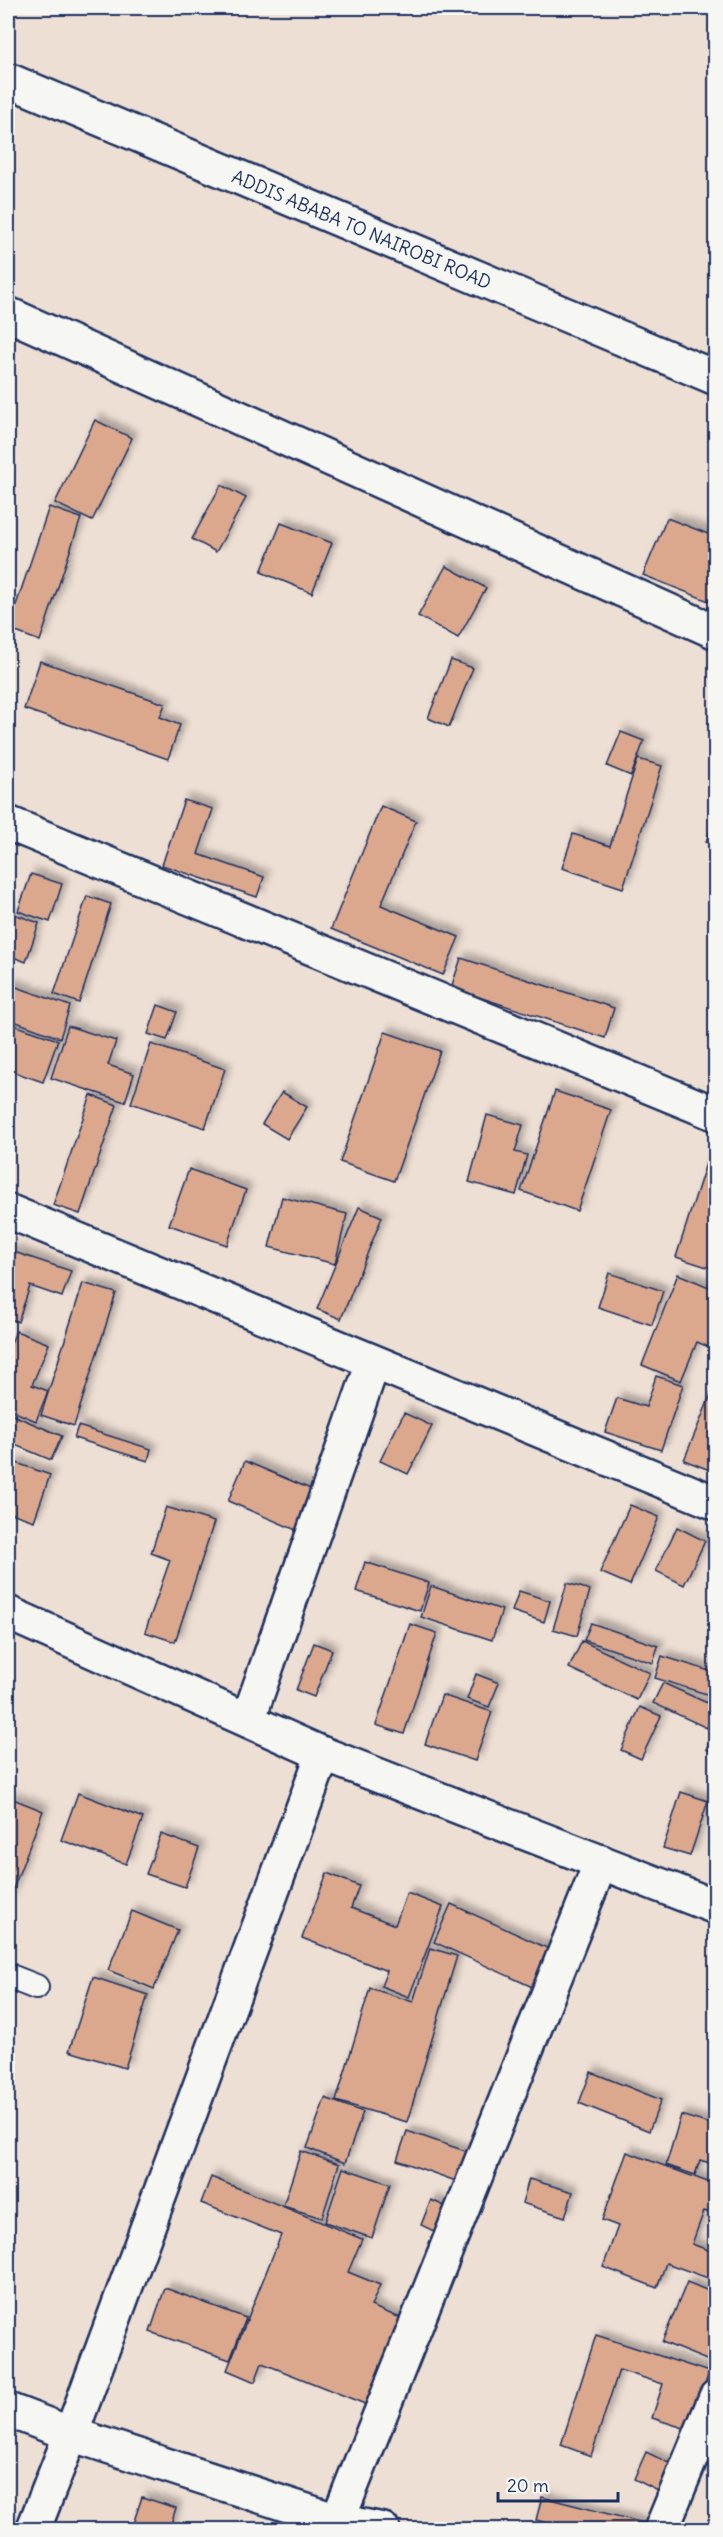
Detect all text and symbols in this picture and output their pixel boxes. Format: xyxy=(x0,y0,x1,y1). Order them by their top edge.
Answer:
street label: ADDIS ABABA TO NAIROBI ROAD xyxy=(229,164,495,294)
scale bar xyxy=(498,2465,618,2503)
text: 20 m xyxy=(507,2474,549,2497)

